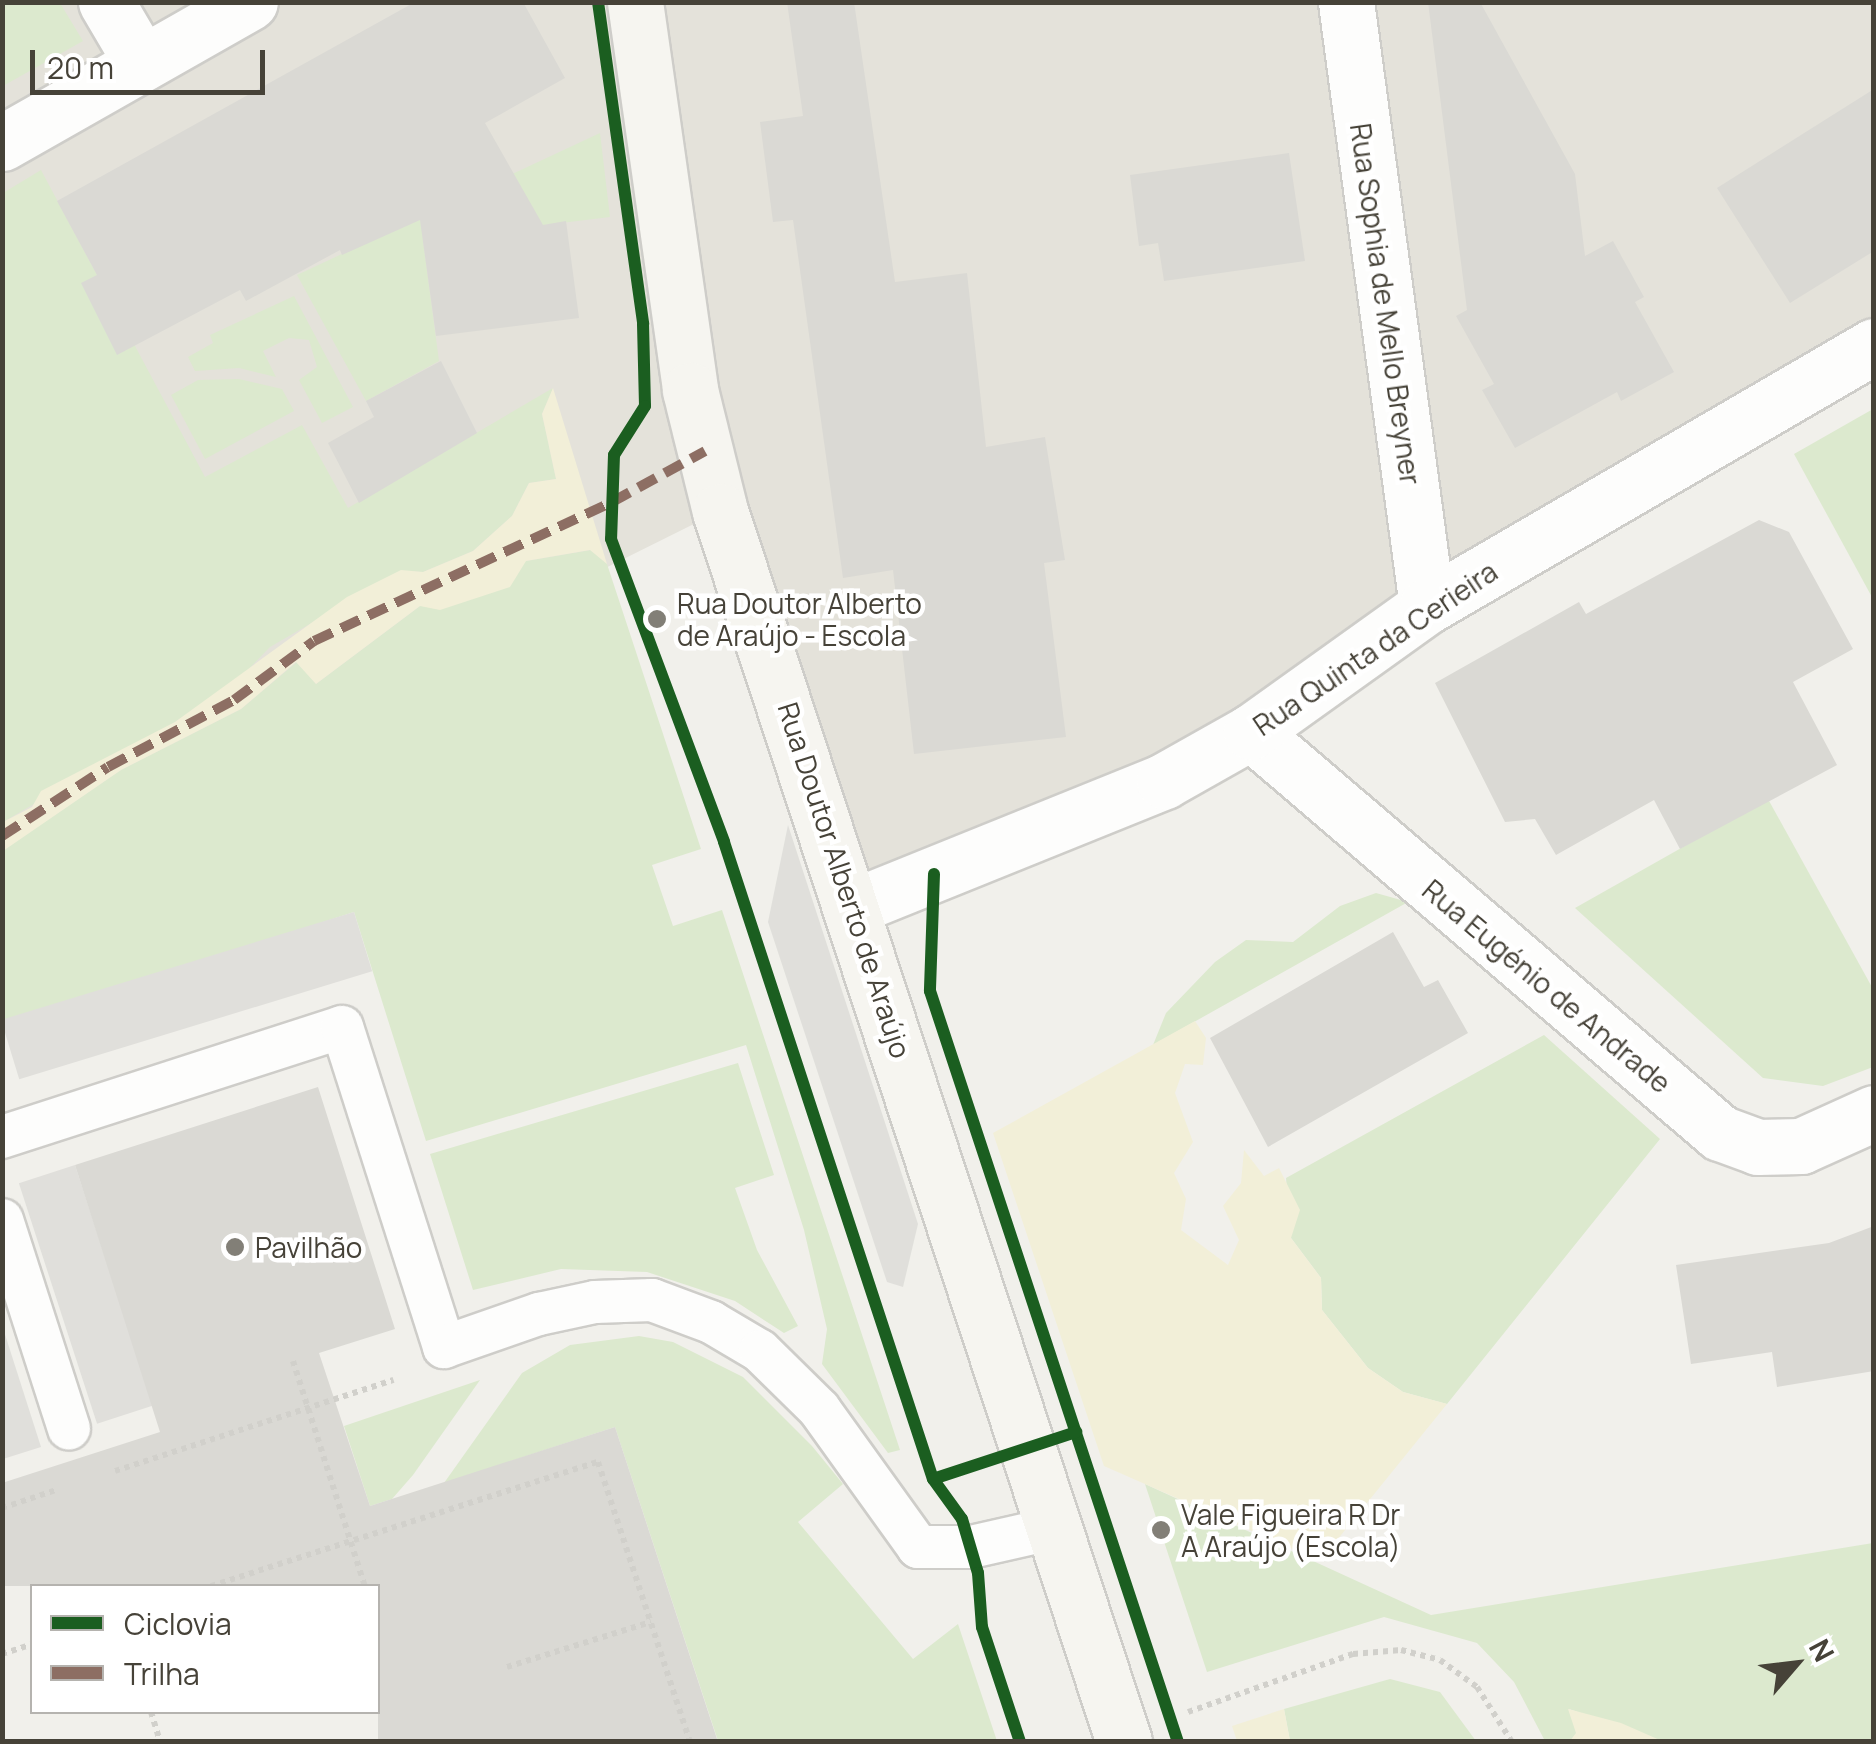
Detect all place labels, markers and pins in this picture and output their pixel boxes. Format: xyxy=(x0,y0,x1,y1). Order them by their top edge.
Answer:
place label: Rua Doutor Alberto de Araújo - Escola xyxy=(677,586,922,652)
marker: Rua Doutor Alberto de Araújo - Escola xyxy=(646,608,668,630)
place label: Pavilhão xyxy=(255,1230,362,1264)
marker: Pavilhão xyxy=(224,1236,246,1258)
place label: Vale Figueira R Dr A Araújo (Escola) xyxy=(1181,1497,1401,1563)
marker: Vale Figueira R Dr A Araújo (Escola) xyxy=(1150,1519,1172,1541)

